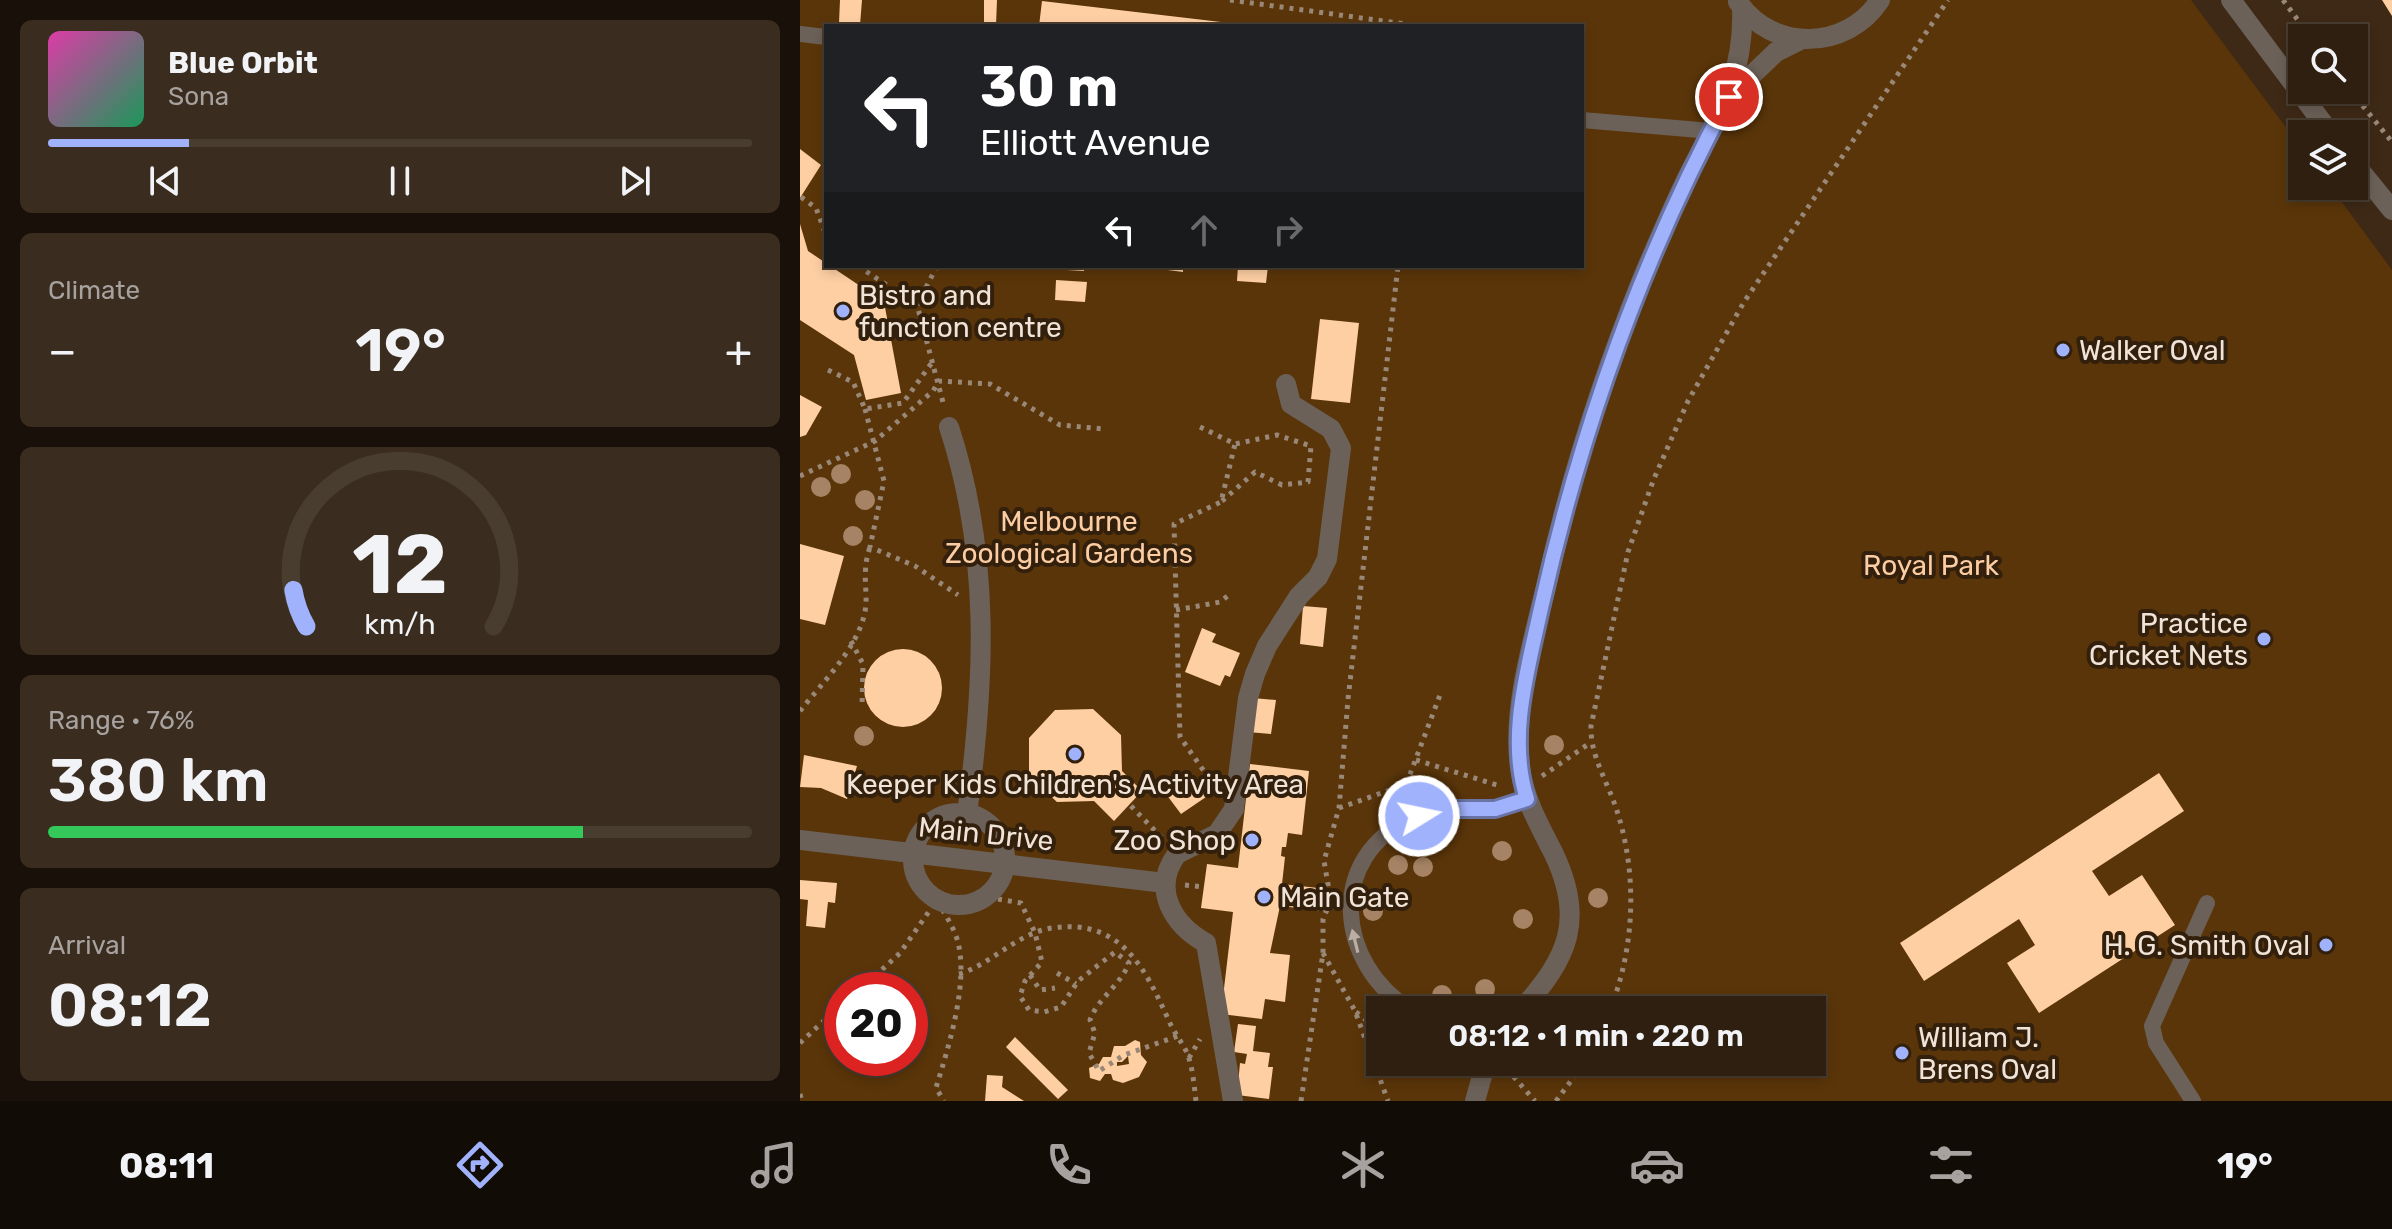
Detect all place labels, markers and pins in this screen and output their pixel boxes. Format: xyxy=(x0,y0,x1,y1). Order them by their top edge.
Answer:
pin xyxy=(1695,63,1763,131)
place label: Bistro and function centre xyxy=(859,279,1062,344)
marker: Bistro and function centre xyxy=(834,302,852,320)
place label: Walker Oval xyxy=(2079,334,2226,367)
marker: Walker Oval xyxy=(2054,341,2072,359)
place label: Practice Cricket Nets xyxy=(2089,607,2248,672)
marker: Practice Cricket Nets xyxy=(2255,630,2273,648)
marker: Keeper Kids Children's Activity Area xyxy=(1066,745,1084,763)
place label: Keeper Kids Children's Activity Area xyxy=(846,768,1304,801)
place label: Zoo Shop xyxy=(1113,824,1236,857)
marker: Zoo Shop xyxy=(1243,831,1261,849)
place label: Main Gate xyxy=(1280,881,1409,914)
marker: Main Gate xyxy=(1255,888,1273,906)
place label: H. G. Smith Oval xyxy=(2104,929,2310,962)
marker: H. G. Smith Oval xyxy=(2317,936,2335,954)
place label: William J. Brens Oval xyxy=(1918,1021,2057,1086)
marker: William J. Brens Oval xyxy=(1893,1044,1911,1062)

